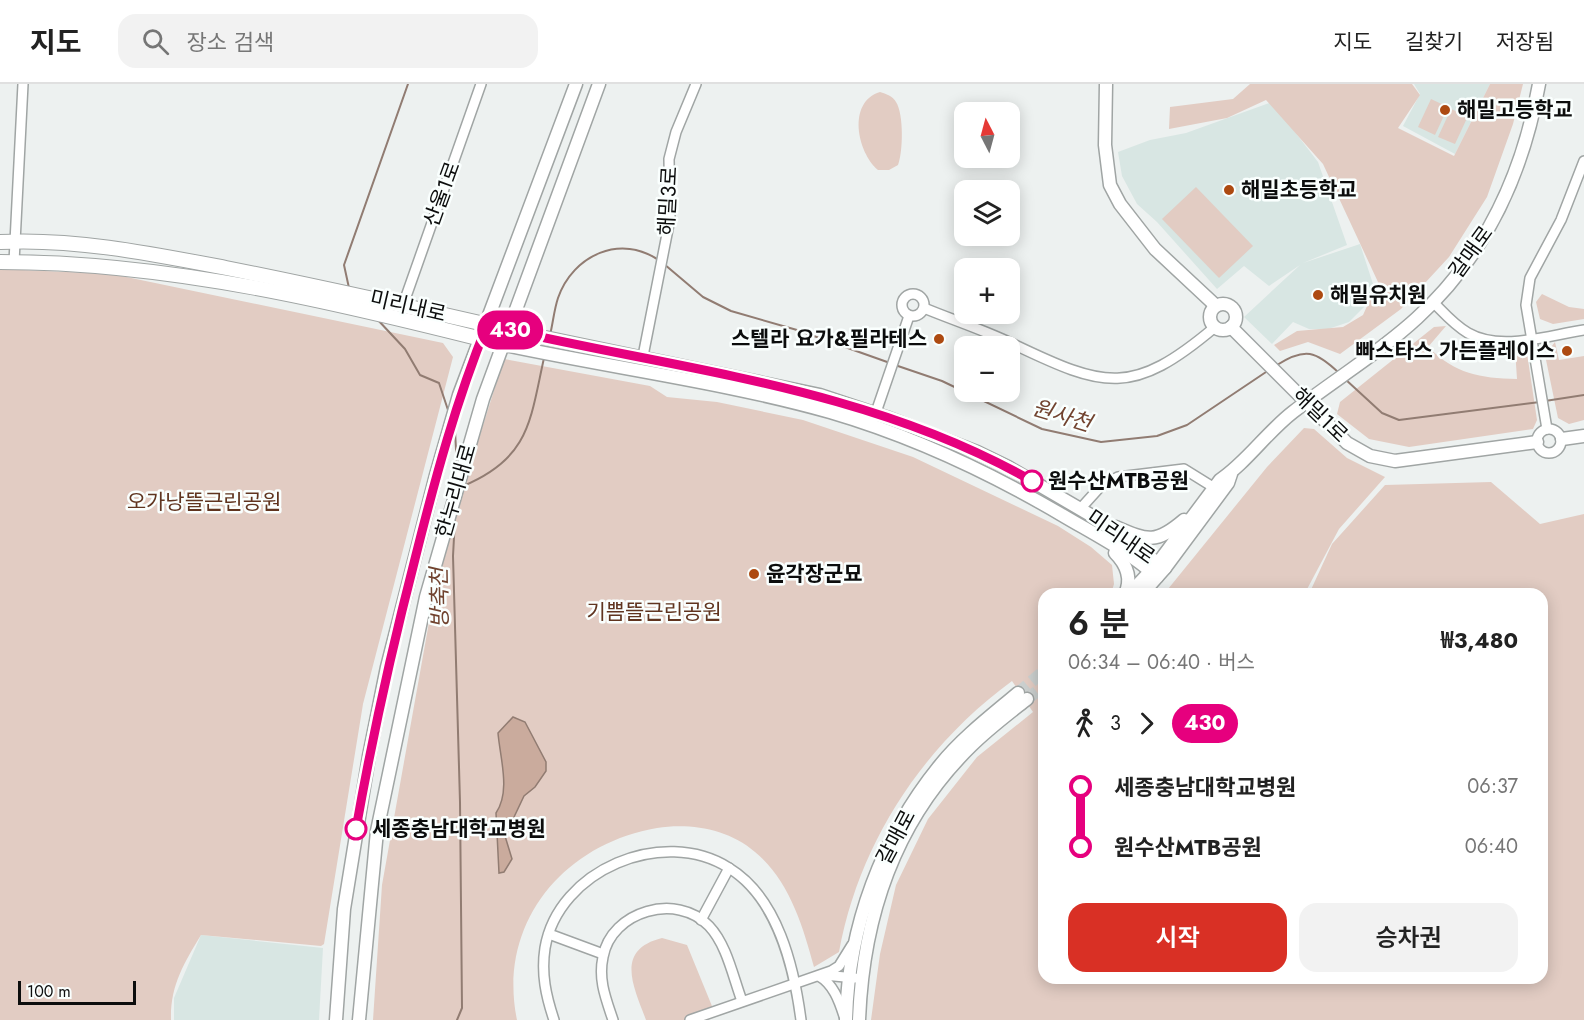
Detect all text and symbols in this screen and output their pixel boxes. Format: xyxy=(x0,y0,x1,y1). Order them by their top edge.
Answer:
search box xyxy=(118,14,538,68)
text: 지도 xyxy=(30,22,82,63)
icon: search xyxy=(139,25,172,58)
text: 장소 검색 xyxy=(187,26,274,58)
text: 지도 xyxy=(1333,27,1372,57)
text: 길찾기 xyxy=(1405,27,1463,57)
text: 저장됨 xyxy=(1496,27,1554,57)
place label: 해밀고등학교 xyxy=(1457,95,1573,125)
north arrow xyxy=(954,102,1020,168)
map controls xyxy=(954,102,1020,402)
marker: 해밀고등학교 xyxy=(1438,103,1452,117)
street label: 산울1로 xyxy=(416,157,468,231)
street label: 해밀3로 xyxy=(651,166,685,236)
place label: 해밀초등학교 xyxy=(1241,175,1357,205)
button: layers xyxy=(954,180,1020,246)
marker: 해밀초등학교 xyxy=(1222,183,1236,197)
street label: 갈매로 xyxy=(1442,220,1500,284)
button: + xyxy=(954,258,1020,324)
place label: 해밀유치원 xyxy=(1330,280,1427,310)
street label: 미리내로 xyxy=(367,283,449,329)
marker: 해밀유치원 xyxy=(1311,288,1325,302)
line badge: 430 xyxy=(476,310,544,350)
text: 430 xyxy=(489,315,531,345)
place label: 스텔라 요가&필라테스 xyxy=(731,324,927,354)
marker: 스텔라 요가&필라테스 xyxy=(932,332,946,346)
button: − xyxy=(954,336,1020,402)
place label: 빠스타스 가든플레이스 xyxy=(1356,336,1555,366)
marker: 빠스타스 가든플레이스 xyxy=(1560,344,1574,358)
street label: 해밀1로 xyxy=(1285,381,1355,449)
water label: 원사천 xyxy=(1028,391,1098,440)
street label: 한누리대로 xyxy=(428,440,484,542)
place label: 원수산MTB공원 xyxy=(1048,466,1189,496)
marker: 원수산MTB공원 xyxy=(1021,470,1043,492)
park label: 오가낭뜰근린공원 xyxy=(127,487,281,517)
street label: 미리내로 xyxy=(1081,503,1161,571)
place label: 윤각장군묘 xyxy=(766,559,863,589)
water label: 방축천 xyxy=(422,565,456,629)
marker: 윤각장군묘 xyxy=(747,567,761,581)
park label: 기쁨뜰근린공원 xyxy=(586,597,722,627)
text: 6 분 xyxy=(1068,600,1129,647)
text: ₩3,480 xyxy=(1441,624,1518,656)
text: 06:34 – 06:40 · 버스 xyxy=(1068,648,1255,677)
icon: walk xyxy=(1068,707,1101,740)
icon: forward xyxy=(1130,707,1163,740)
text: 430 xyxy=(1184,708,1226,738)
text: 3 xyxy=(1110,709,1121,738)
text: 세종충남대학교병원 xyxy=(1114,771,1296,803)
text: 06:37 xyxy=(1467,772,1518,801)
street label: 갈매로 xyxy=(869,804,923,870)
place label: 세종충남대학교병원 xyxy=(372,814,546,844)
marker: 세종충남대학교병원 xyxy=(345,818,367,840)
text: 원수산MTB공원 xyxy=(1114,831,1262,863)
text: 06:40 xyxy=(1465,832,1518,861)
button: 시작 xyxy=(1068,903,1287,972)
button: 승차권 xyxy=(1299,903,1518,972)
scale bar xyxy=(18,978,136,1006)
text: 100 m xyxy=(27,980,71,1003)

